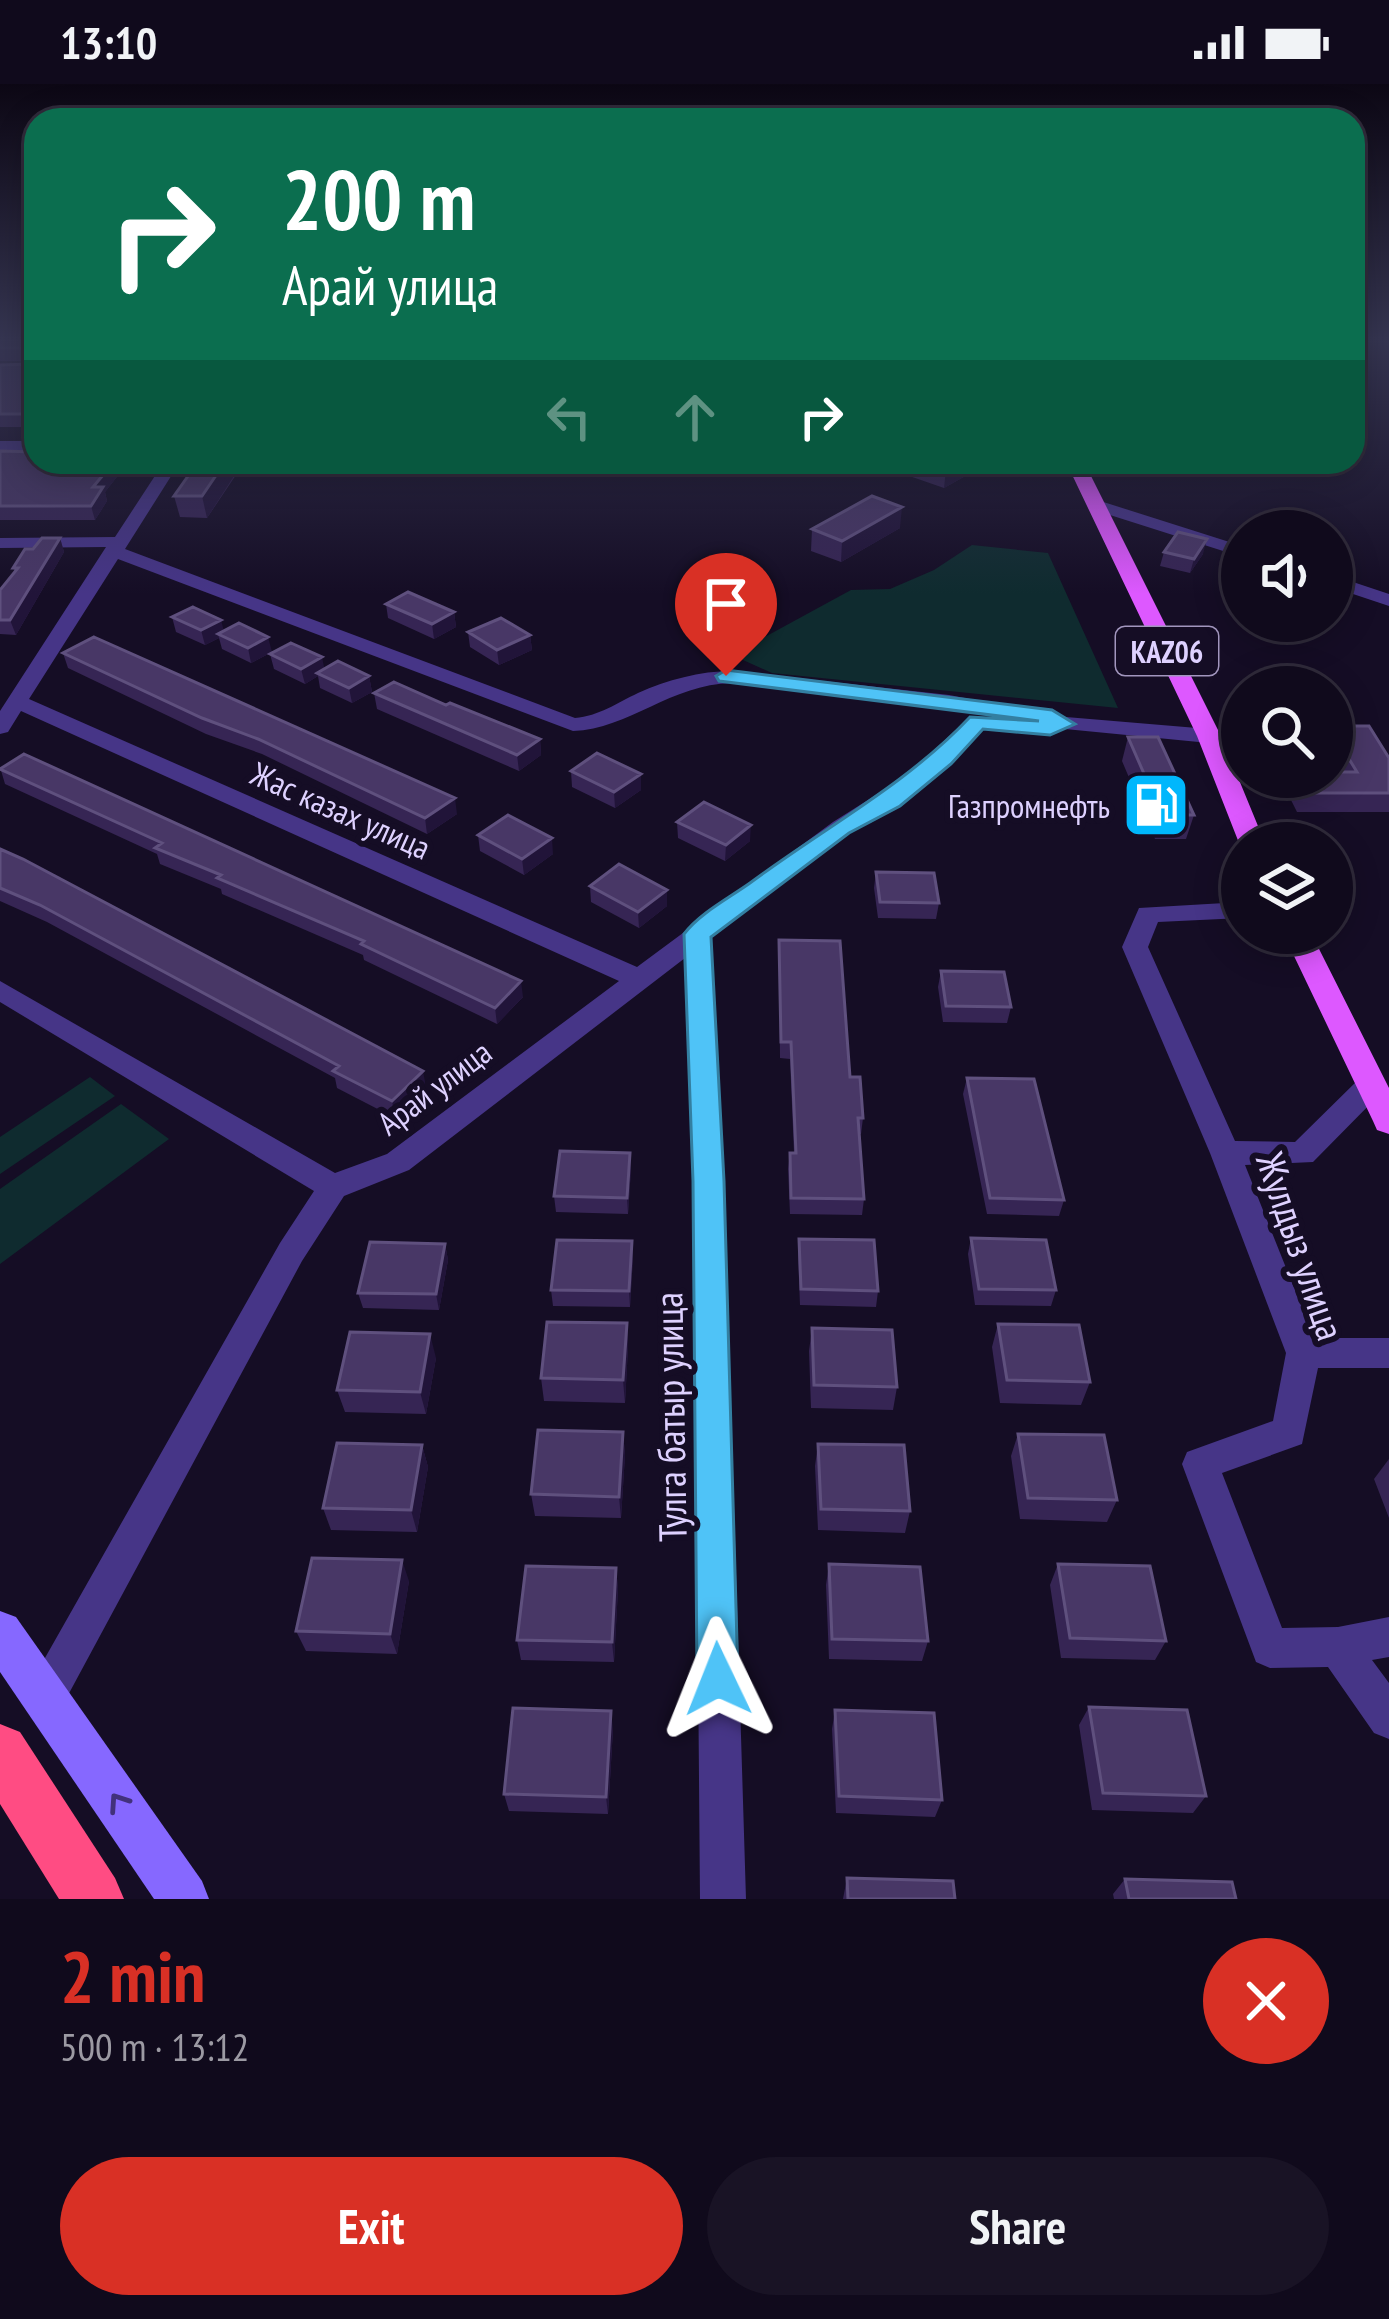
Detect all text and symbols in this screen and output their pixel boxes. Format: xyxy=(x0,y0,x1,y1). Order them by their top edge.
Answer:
text: 13:10 xyxy=(60,13,157,71)
text: 200 m xyxy=(282,144,475,253)
icon: right xyxy=(84,156,240,312)
text: Арай улица xyxy=(282,250,498,320)
icon: left xyxy=(536,384,602,450)
icon: ahead xyxy=(662,384,728,450)
icon: right xyxy=(788,384,854,450)
map controls xyxy=(1221,510,1353,954)
button: sound xyxy=(1221,510,1353,642)
pin xyxy=(675,553,777,676)
icon: arrive xyxy=(693,571,759,637)
road number: KАZ06 xyxy=(1116,627,1218,675)
button: search xyxy=(1221,666,1353,798)
street label: Жас казах улица xyxy=(244,751,437,869)
fuel station icon: Газпромнефть xyxy=(1121,770,1191,840)
place label: Газпромнефть xyxy=(948,784,1110,827)
button: layers xyxy=(1221,822,1353,954)
street label: Арай улица xyxy=(368,1030,500,1144)
street label: Жулдыз улица xyxy=(1245,1144,1357,1347)
street label: Тулга батыр улица xyxy=(642,1292,698,1542)
position arrow xyxy=(655,1616,781,1742)
one-way arrow xyxy=(110,1794,132,1816)
text: 2 min xyxy=(60,1929,205,2022)
button: close xyxy=(1203,1938,1329,2064)
text: 500 m · 13:12 xyxy=(60,2021,249,2072)
button: Exit xyxy=(60,2157,683,2295)
button: Share xyxy=(707,2157,1329,2295)

